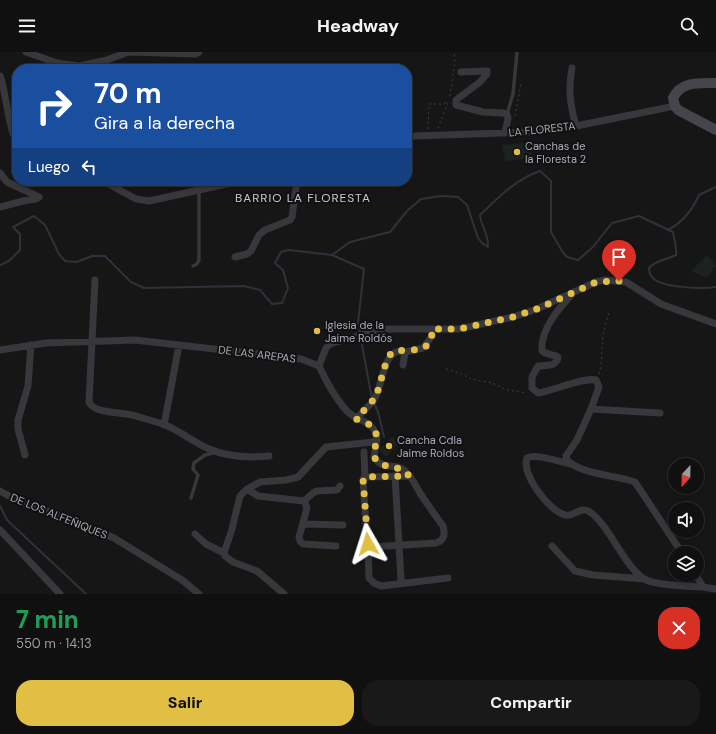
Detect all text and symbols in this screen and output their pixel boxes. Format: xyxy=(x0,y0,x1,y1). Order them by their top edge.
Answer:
text: Headway xyxy=(317,14,399,38)
icon: menu xyxy=(16,15,38,37)
icon: search xyxy=(678,15,700,37)
text: 70 m xyxy=(94,75,162,112)
icon: right xyxy=(28,80,80,132)
text: Gira a la derecha xyxy=(94,111,235,135)
street label: LA FLORESTA xyxy=(508,119,576,139)
place label: Canchas de la Floresta 2 xyxy=(525,139,586,166)
marker: Canchas de la Floresta 2 xyxy=(512,147,522,157)
icon: left xyxy=(78,156,100,178)
text: Luego xyxy=(28,157,70,177)
district label: BARRIO LA FLORESTA xyxy=(235,190,371,206)
pin xyxy=(602,240,636,281)
icon: arrive xyxy=(608,246,630,268)
place label: Iglesia de la Jaime Roldós xyxy=(325,318,392,345)
marker: Iglesia de la Jaime Roldós xyxy=(312,326,322,336)
street label: DE LAS AREPAS xyxy=(217,342,297,366)
place label: Cancha Cdla Jaime Roldos xyxy=(397,433,464,460)
marker: Cancha Cdla Jaime Roldos xyxy=(384,441,394,451)
north arrow xyxy=(668,458,704,494)
map controls xyxy=(668,458,704,582)
street label: DE LOS ALFEÑIQUES xyxy=(8,490,110,542)
button: sound xyxy=(668,502,704,538)
position arrow xyxy=(347,523,389,565)
button: layers xyxy=(668,546,704,582)
text: 7 min xyxy=(16,604,79,635)
button: close xyxy=(658,607,700,649)
text: 550 m · 14:13 xyxy=(16,635,92,652)
button: Salir xyxy=(16,680,354,726)
button: Compartir xyxy=(362,680,700,726)

